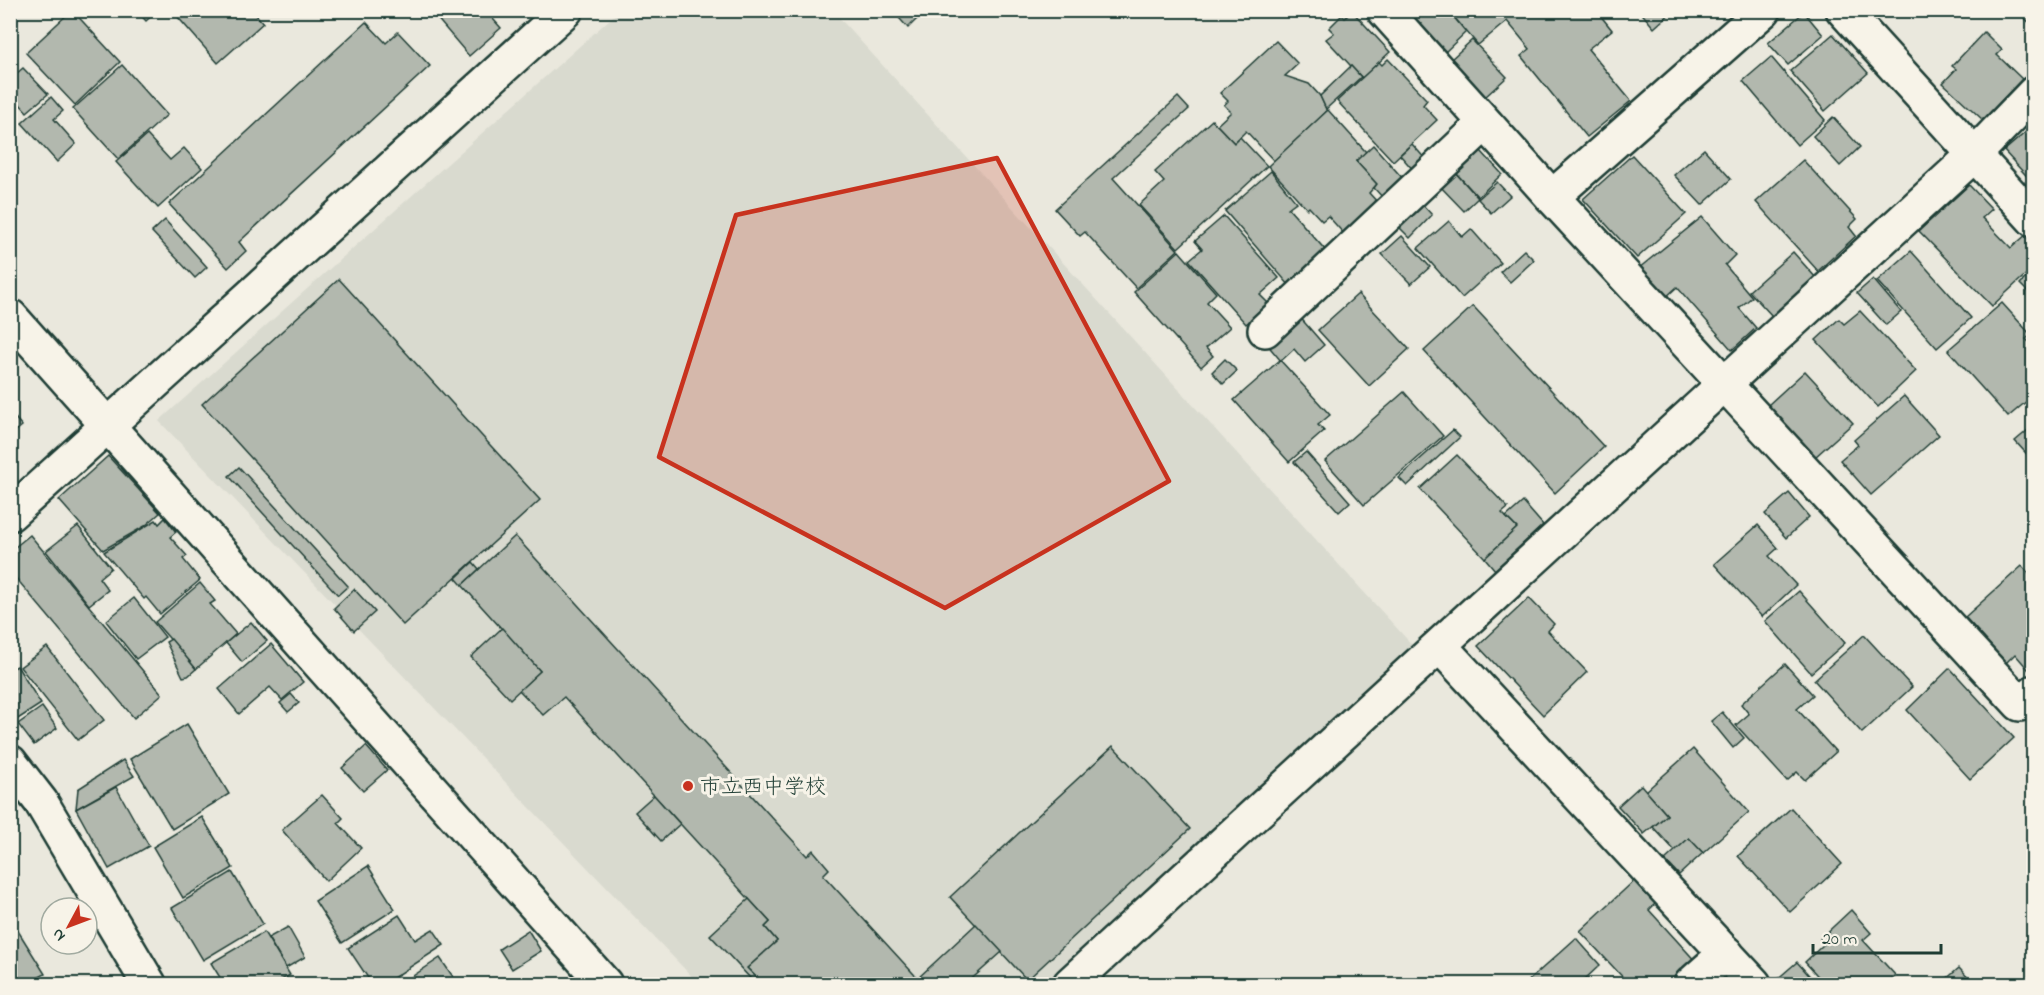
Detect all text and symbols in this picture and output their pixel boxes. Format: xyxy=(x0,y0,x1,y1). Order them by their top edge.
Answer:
place label: 市立西中学校 xyxy=(700,773,826,803)
marker: 市立西中学校 xyxy=(681,779,695,793)
north arrow xyxy=(39,896,99,956)
scale bar xyxy=(1813,917,1940,955)
text: N xyxy=(46,922,72,946)
text: 20 m xyxy=(1822,927,1857,953)

